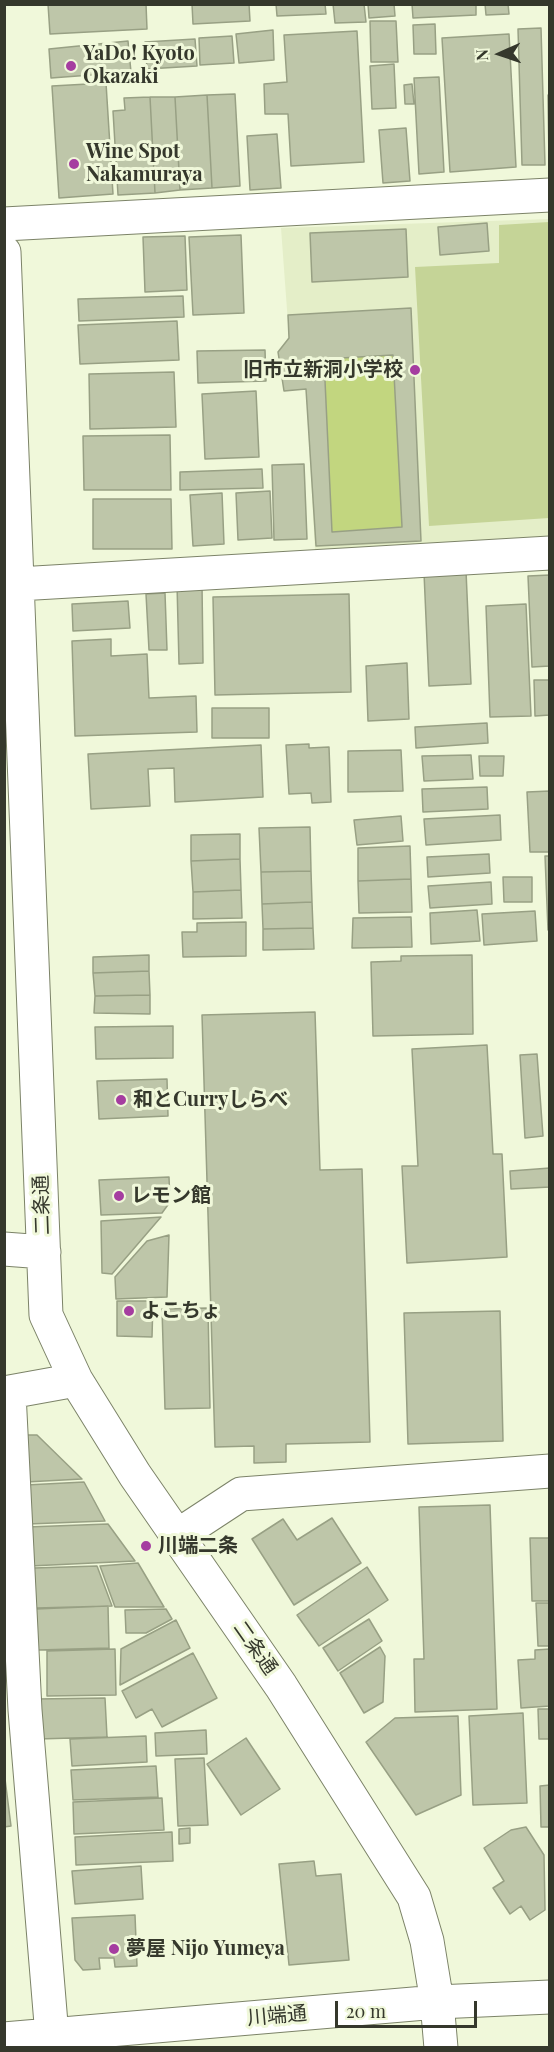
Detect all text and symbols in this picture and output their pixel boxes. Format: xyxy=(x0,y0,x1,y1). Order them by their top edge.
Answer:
north arrow xyxy=(470,24,530,84)
place label: YaDo! Kyoto Okazaki xyxy=(83,42,195,89)
text: N xyxy=(471,49,492,61)
marker: YaDo! Kyoto Okazaki xyxy=(64,59,78,73)
place label: Wine Spot Nakamuraya xyxy=(86,140,203,187)
marker: Wine Spot Nakamuraya xyxy=(67,157,81,171)
place label: 旧市立新洞小学校 xyxy=(243,358,403,382)
marker: 旧市立新洞小学校 xyxy=(408,363,422,377)
place label: 和とCurryしらべ xyxy=(133,1088,288,1112)
marker: 和とCurryしらべ xyxy=(114,1093,128,1107)
street label: 二条通 xyxy=(29,1175,55,1235)
place label: レモン館 xyxy=(131,1184,211,1208)
marker: レモン館 xyxy=(112,1189,126,1203)
place label: よこちょ xyxy=(141,1299,221,1323)
marker: よこちょ xyxy=(122,1304,136,1318)
place label: 川端二条 xyxy=(158,1534,238,1558)
marker: 川端二条 xyxy=(139,1539,153,1553)
street label: 二条通 xyxy=(228,1617,282,1679)
place label: 夢屋 Nijo Yumeya xyxy=(126,1937,285,1961)
marker: 夢屋 Nijo Yumeya xyxy=(107,1942,121,1956)
scale bar xyxy=(338,1989,480,2027)
text: 20 m xyxy=(346,1999,386,2023)
street label: 川端通 xyxy=(246,2001,308,2031)

